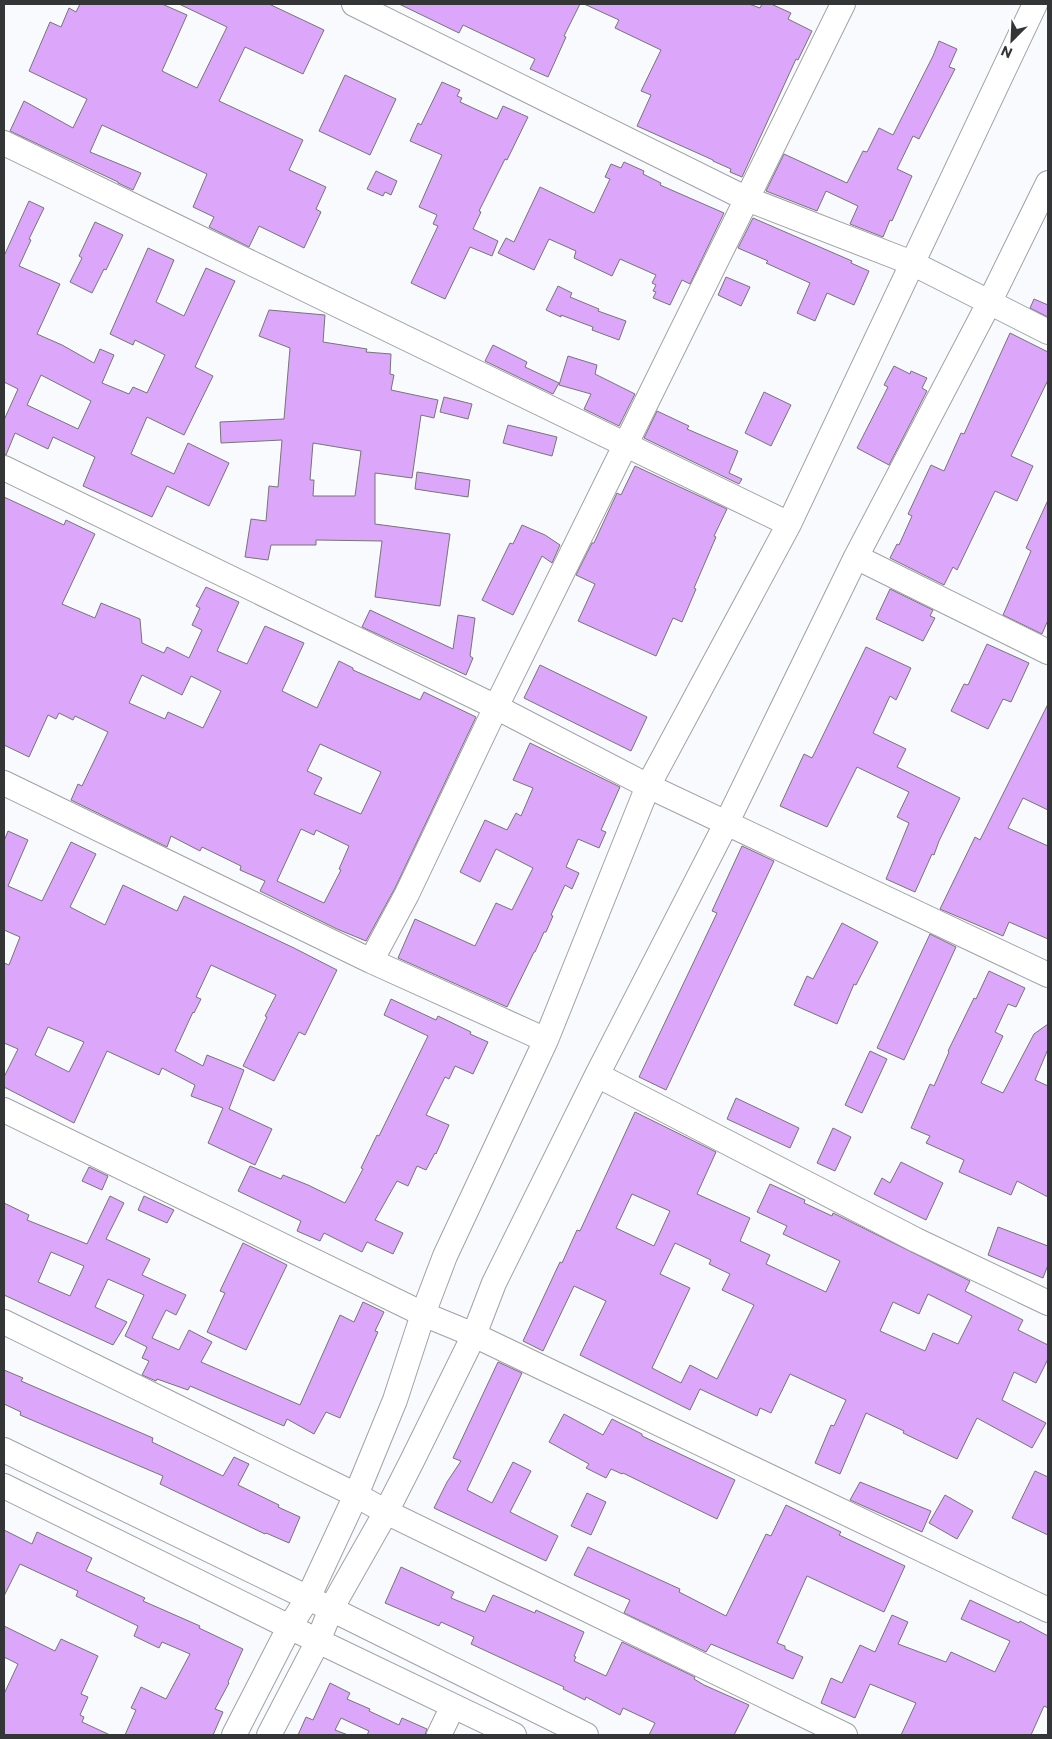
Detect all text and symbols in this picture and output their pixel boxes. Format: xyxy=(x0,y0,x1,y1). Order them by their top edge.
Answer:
north arrow xyxy=(987,15,1037,65)
text: N xyxy=(998,42,1015,62)

